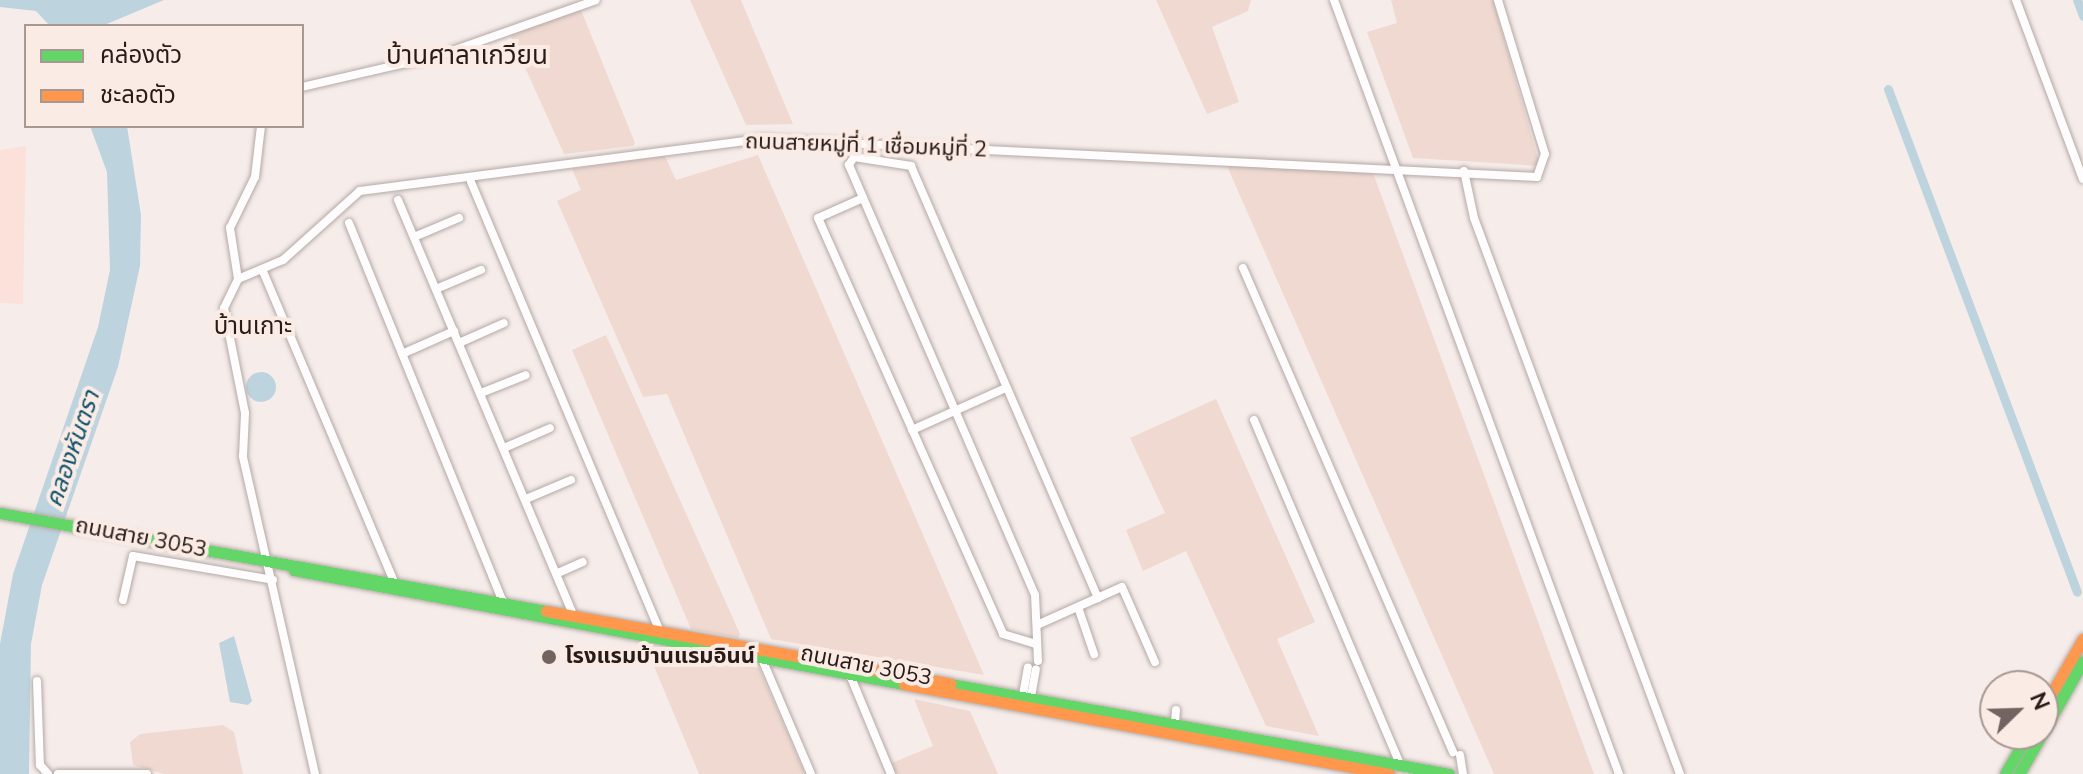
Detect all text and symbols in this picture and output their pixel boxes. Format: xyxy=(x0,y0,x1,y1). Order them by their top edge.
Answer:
legend xyxy=(24,24,304,128)
text: คล่องตัว xyxy=(100,39,182,71)
district label: บ้านศาลาเกวียน xyxy=(386,40,548,72)
text: ชะลอตัว xyxy=(100,79,176,111)
street label: ถนนสายหมู่ที่ 1 เชื่อมหมู่ที่ 2 xyxy=(744,129,988,163)
district label: บ้านเกาะ xyxy=(214,313,292,341)
water label: คลองหันตรา xyxy=(40,387,106,511)
street label: ถนนสาย 3053 xyxy=(73,512,209,564)
street label: ถนนสาย 3053 xyxy=(798,640,934,692)
place label: โรงแรมบ้านแรมอินน์ xyxy=(565,644,755,670)
marker: โรงแรมบ้านแรมอินน์ xyxy=(540,648,558,666)
north arrow xyxy=(1979,670,2059,750)
text: N xyxy=(2022,688,2056,715)

